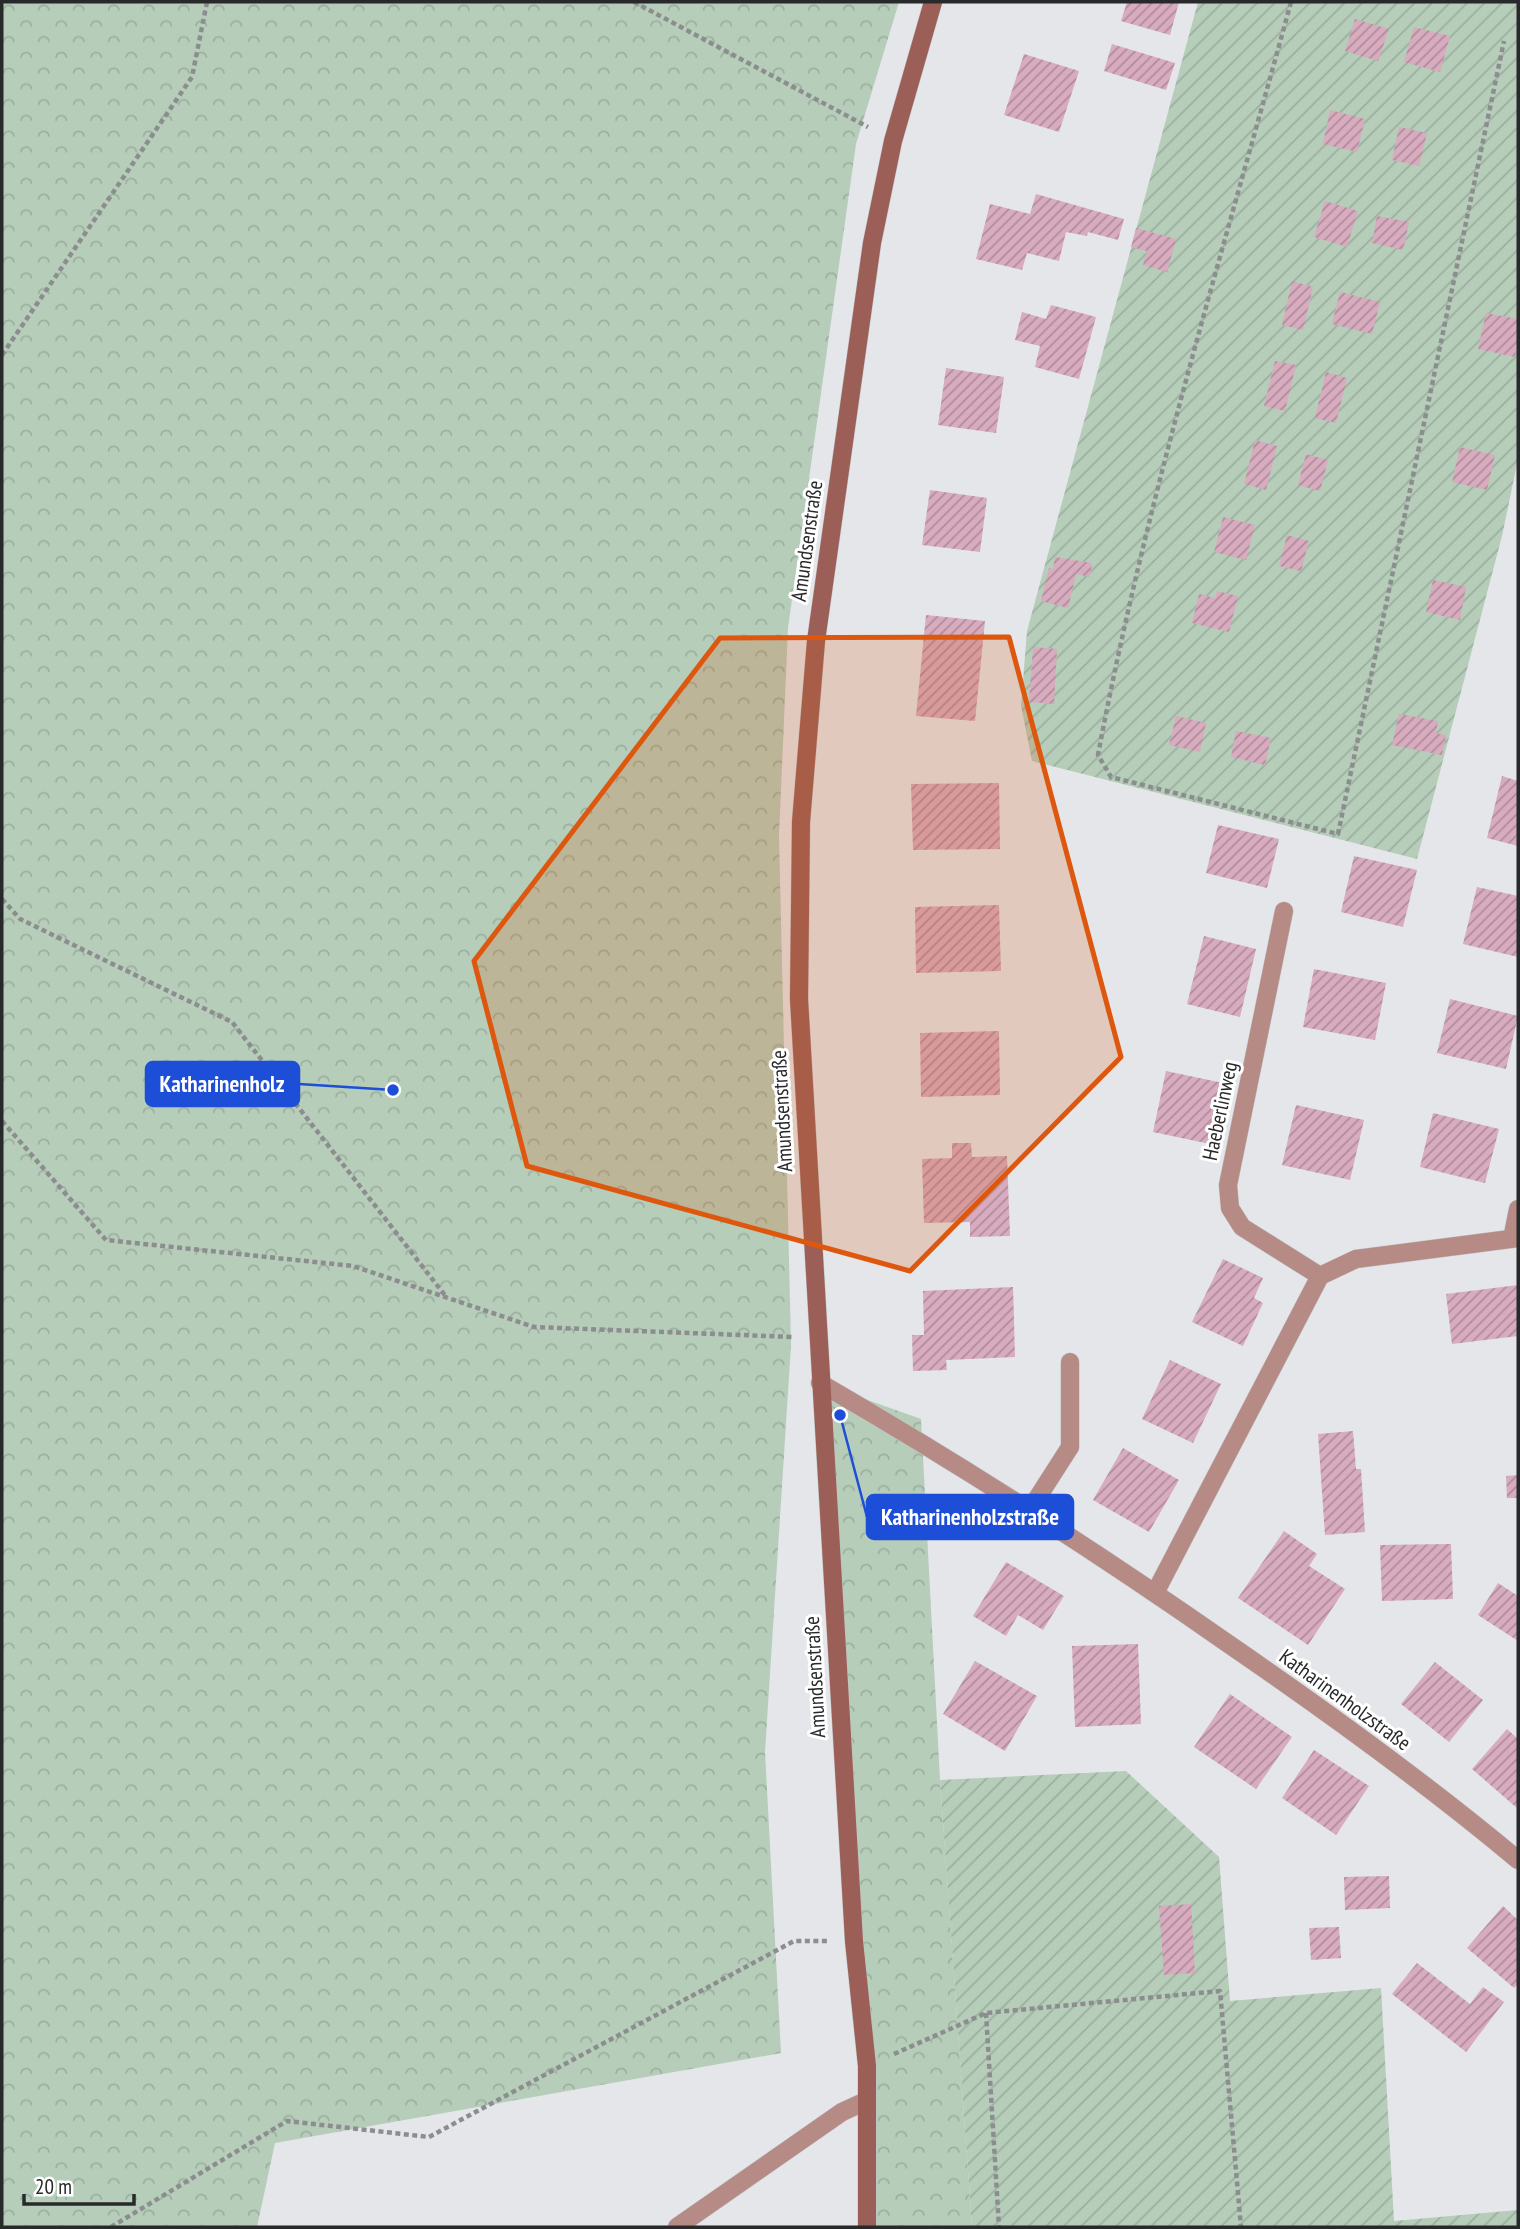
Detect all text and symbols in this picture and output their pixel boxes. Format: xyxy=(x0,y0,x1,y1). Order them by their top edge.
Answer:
street label: Amundsenstraße xyxy=(785,479,828,603)
street label: Amundsenstraße xyxy=(765,1049,798,1173)
street label: Haeberlinweg xyxy=(1196,1059,1243,1163)
callout: Katharinenholz xyxy=(146,1062,299,1106)
text: Katharinenholz xyxy=(160,1069,285,1098)
callout: Katharinenholzstraße xyxy=(867,1495,1073,1539)
text: Katharinenholzstraße xyxy=(881,1502,1059,1531)
street label: Amundsenstraße xyxy=(798,1615,831,1739)
street label: Katharinenholzstraße xyxy=(1274,1643,1416,1756)
scale bar xyxy=(24,2162,135,2206)
text: 20 m xyxy=(35,2173,72,2200)

